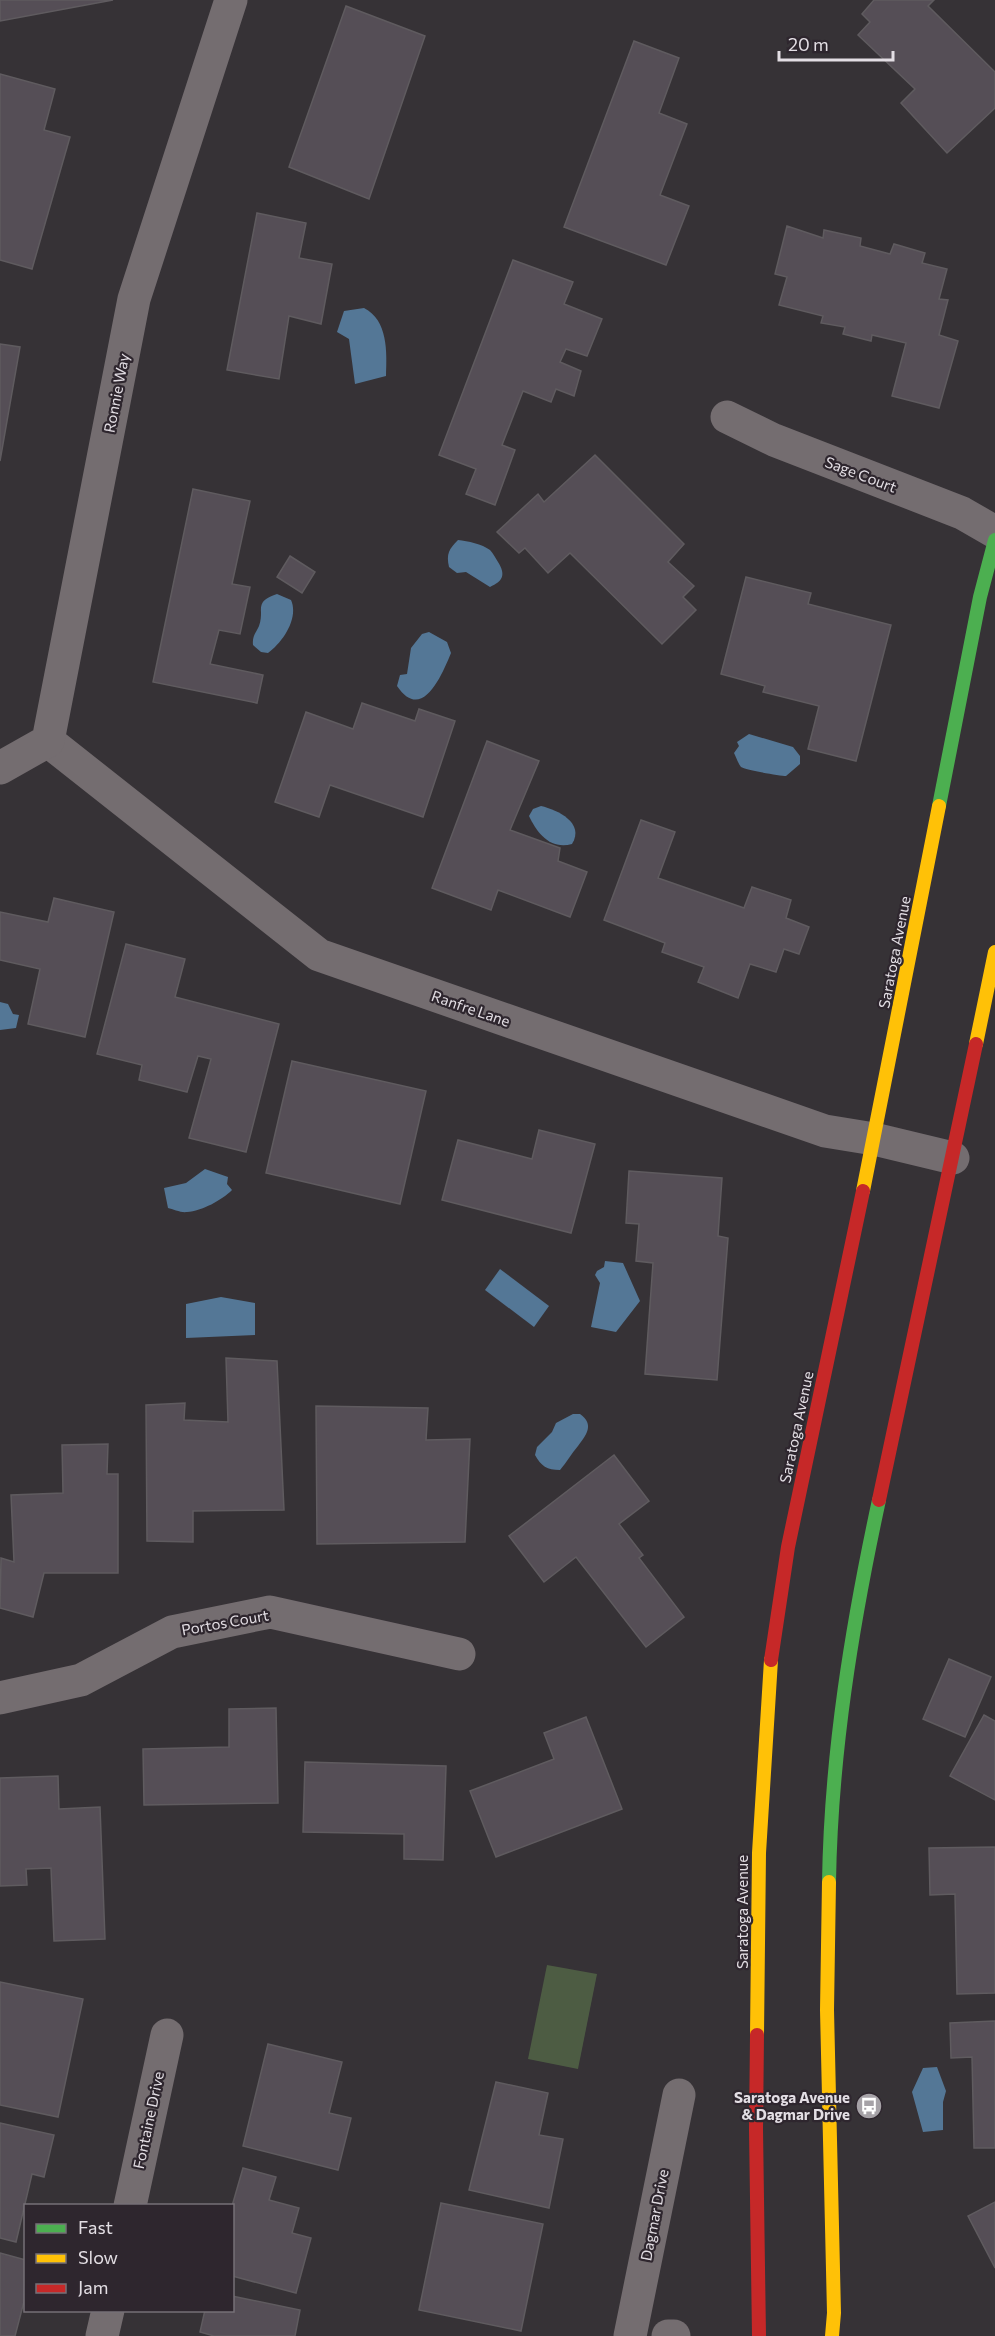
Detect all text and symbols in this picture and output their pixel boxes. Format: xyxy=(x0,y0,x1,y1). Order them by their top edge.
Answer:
scale bar xyxy=(779,24,893,62)
text: 20 m xyxy=(788,33,829,55)
street label: Ronnie Way xyxy=(100,352,133,434)
street label: Sage Court xyxy=(823,452,899,496)
street label: Saratoga Avenue xyxy=(874,894,914,1010)
street label: Ranfre Lane xyxy=(429,986,513,1030)
street label: Saratoga Avenue xyxy=(775,1369,817,1485)
street label: Portos Court xyxy=(180,1605,270,1639)
street label: Saratoga Avenue xyxy=(733,1855,751,1969)
street label: Fontaine Drive xyxy=(129,2069,167,2170)
place label: Saratoga Avenue & Dagmar Drive xyxy=(734,2088,850,2123)
bus stop icon: Saratoga Avenue & Dagmar Drive xyxy=(854,2091,884,2121)
street label: Dagmar Drive xyxy=(636,2168,672,2262)
legend xyxy=(24,2204,234,2312)
text: Fast xyxy=(78,2216,113,2238)
text: Slow xyxy=(78,2246,118,2268)
text: Jam xyxy=(78,2276,108,2298)

